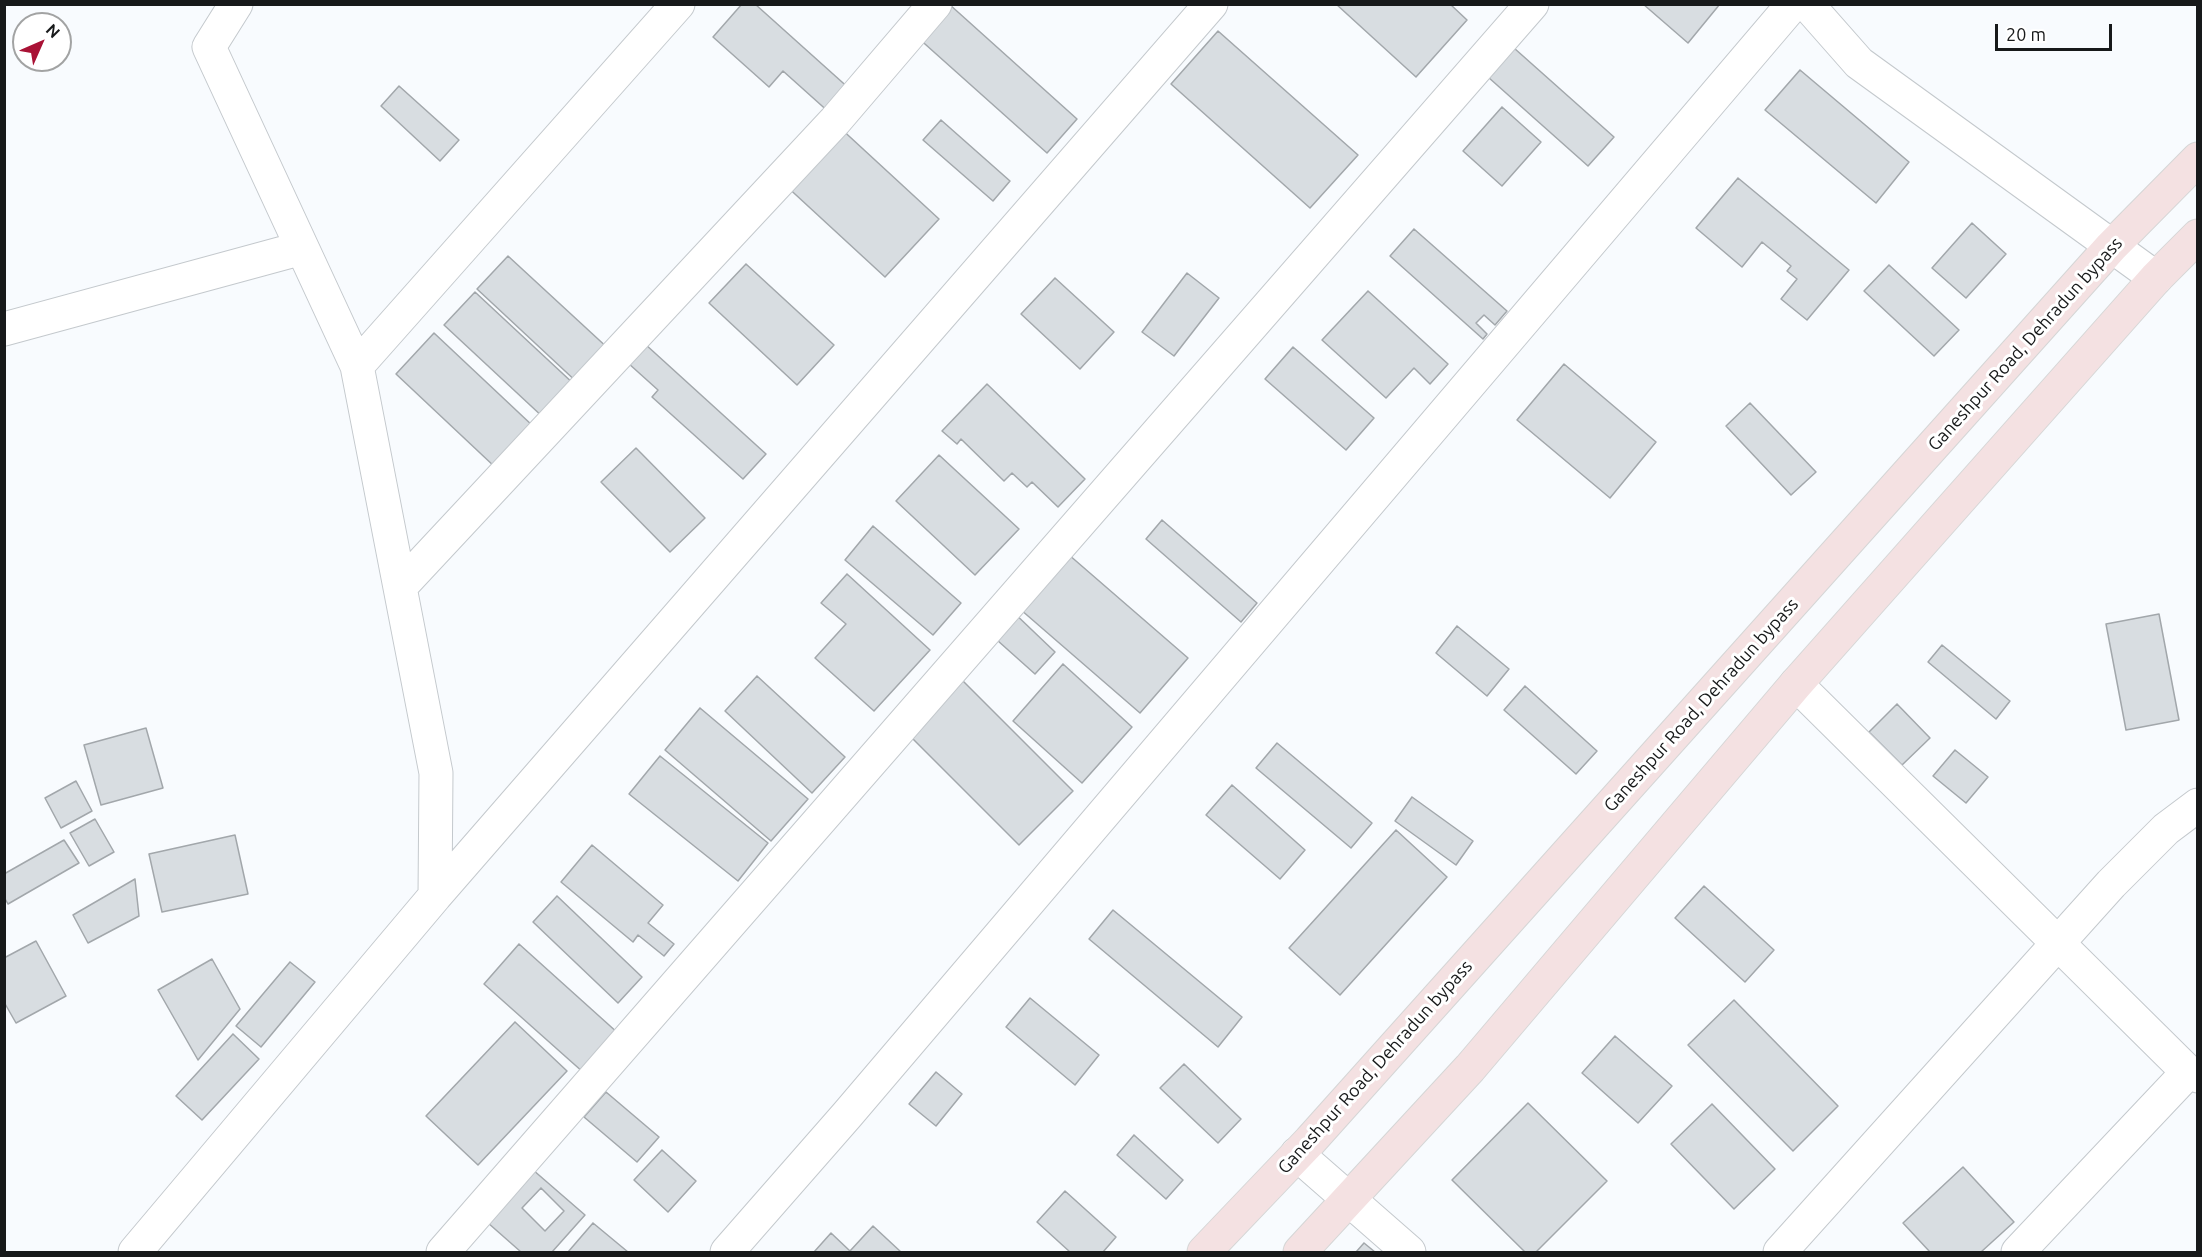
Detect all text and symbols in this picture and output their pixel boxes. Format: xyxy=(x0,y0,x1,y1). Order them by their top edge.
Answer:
north arrow xyxy=(12,12,72,72)
scale bar xyxy=(1998,12,2115,50)
text: N xyxy=(43,20,64,41)
text: 20 m xyxy=(2006,24,2046,44)
street label: Ganeshpur Road, Dehradun bypass xyxy=(1923,233,2127,455)
street label: Ganeshpur Road, Dehradun bypass xyxy=(1599,594,1803,816)
street label: Ganeshpur Road, Dehradun bypass xyxy=(1273,956,1477,1178)

